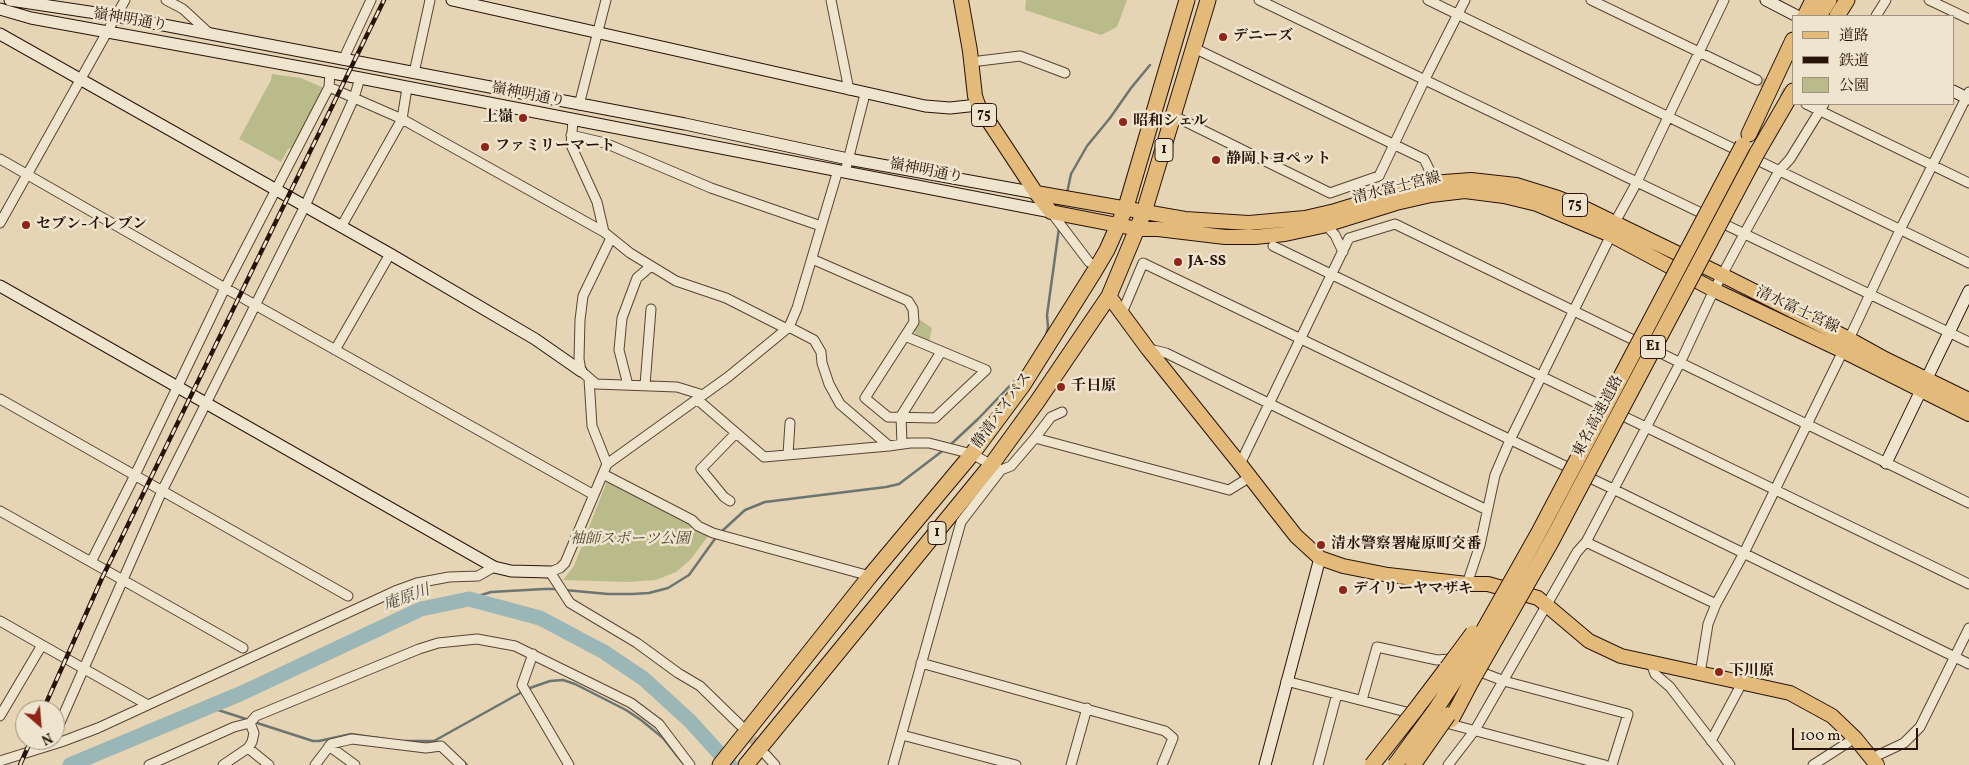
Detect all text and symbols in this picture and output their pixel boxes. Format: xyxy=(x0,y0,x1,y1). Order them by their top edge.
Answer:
street label: 嶺神明通り xyxy=(92,6,168,36)
legend xyxy=(1792,15,1954,105)
text: 道路 xyxy=(1839,26,1869,47)
place label: デニーズ xyxy=(1233,28,1293,46)
marker: デニーズ xyxy=(1217,31,1229,43)
text: 鉄道 xyxy=(1839,51,1869,72)
text: 公園 xyxy=(1839,76,1869,97)
street label: 嶺神明通り xyxy=(489,80,567,112)
road number: 75 xyxy=(972,104,996,126)
place label: 上嶺 xyxy=(483,109,513,127)
marker: 上嶺 xyxy=(517,112,529,124)
place label: 昭和シェル xyxy=(1133,113,1208,131)
marker: 昭和シェル xyxy=(1117,116,1129,128)
place label: ファミリーマート xyxy=(495,138,615,156)
road number: 1 xyxy=(1155,138,1173,162)
marker: ファミリーマート xyxy=(479,141,491,153)
place label: 静岡トヨペット xyxy=(1226,151,1331,169)
marker: 静岡トヨペット xyxy=(1210,154,1222,166)
street label: 嶺神明通り xyxy=(887,156,965,188)
street label: 清水富士宮線 xyxy=(1351,169,1443,209)
road number: 75 xyxy=(1562,194,1588,216)
place label: セブン-イレブン xyxy=(36,216,147,234)
marker: セブン-イレブン xyxy=(20,219,32,231)
place label: JA-SS xyxy=(1188,253,1226,271)
marker: JA-SS xyxy=(1172,256,1184,268)
street label: 清水富士宮線 xyxy=(1752,284,1842,338)
road number: E1 xyxy=(1640,336,1666,358)
street label: 静清バイパス xyxy=(969,369,1037,453)
street label: 東名高速道路 xyxy=(1570,373,1628,461)
place label: 千日原 xyxy=(1071,378,1116,396)
marker: 千日原 xyxy=(1055,381,1067,393)
road number: 1 xyxy=(928,522,946,544)
park label: 袖師スポーツ公園 xyxy=(570,531,690,549)
place label: 清水警察署庵原町交番 xyxy=(1331,536,1481,554)
marker: 清水警察署庵原町交番 xyxy=(1315,539,1327,551)
place label: デイリーヤマザキ xyxy=(1353,581,1473,599)
water label: 庵原川 xyxy=(381,582,433,616)
marker: デイリーヤマザキ xyxy=(1337,584,1349,596)
place label: 下川原 xyxy=(1729,663,1774,681)
marker: 下川原 xyxy=(1713,666,1725,678)
north arrow xyxy=(15,700,65,750)
scale bar xyxy=(1794,718,1920,750)
text: 100 m xyxy=(1800,726,1840,747)
text: N xyxy=(38,727,55,749)

